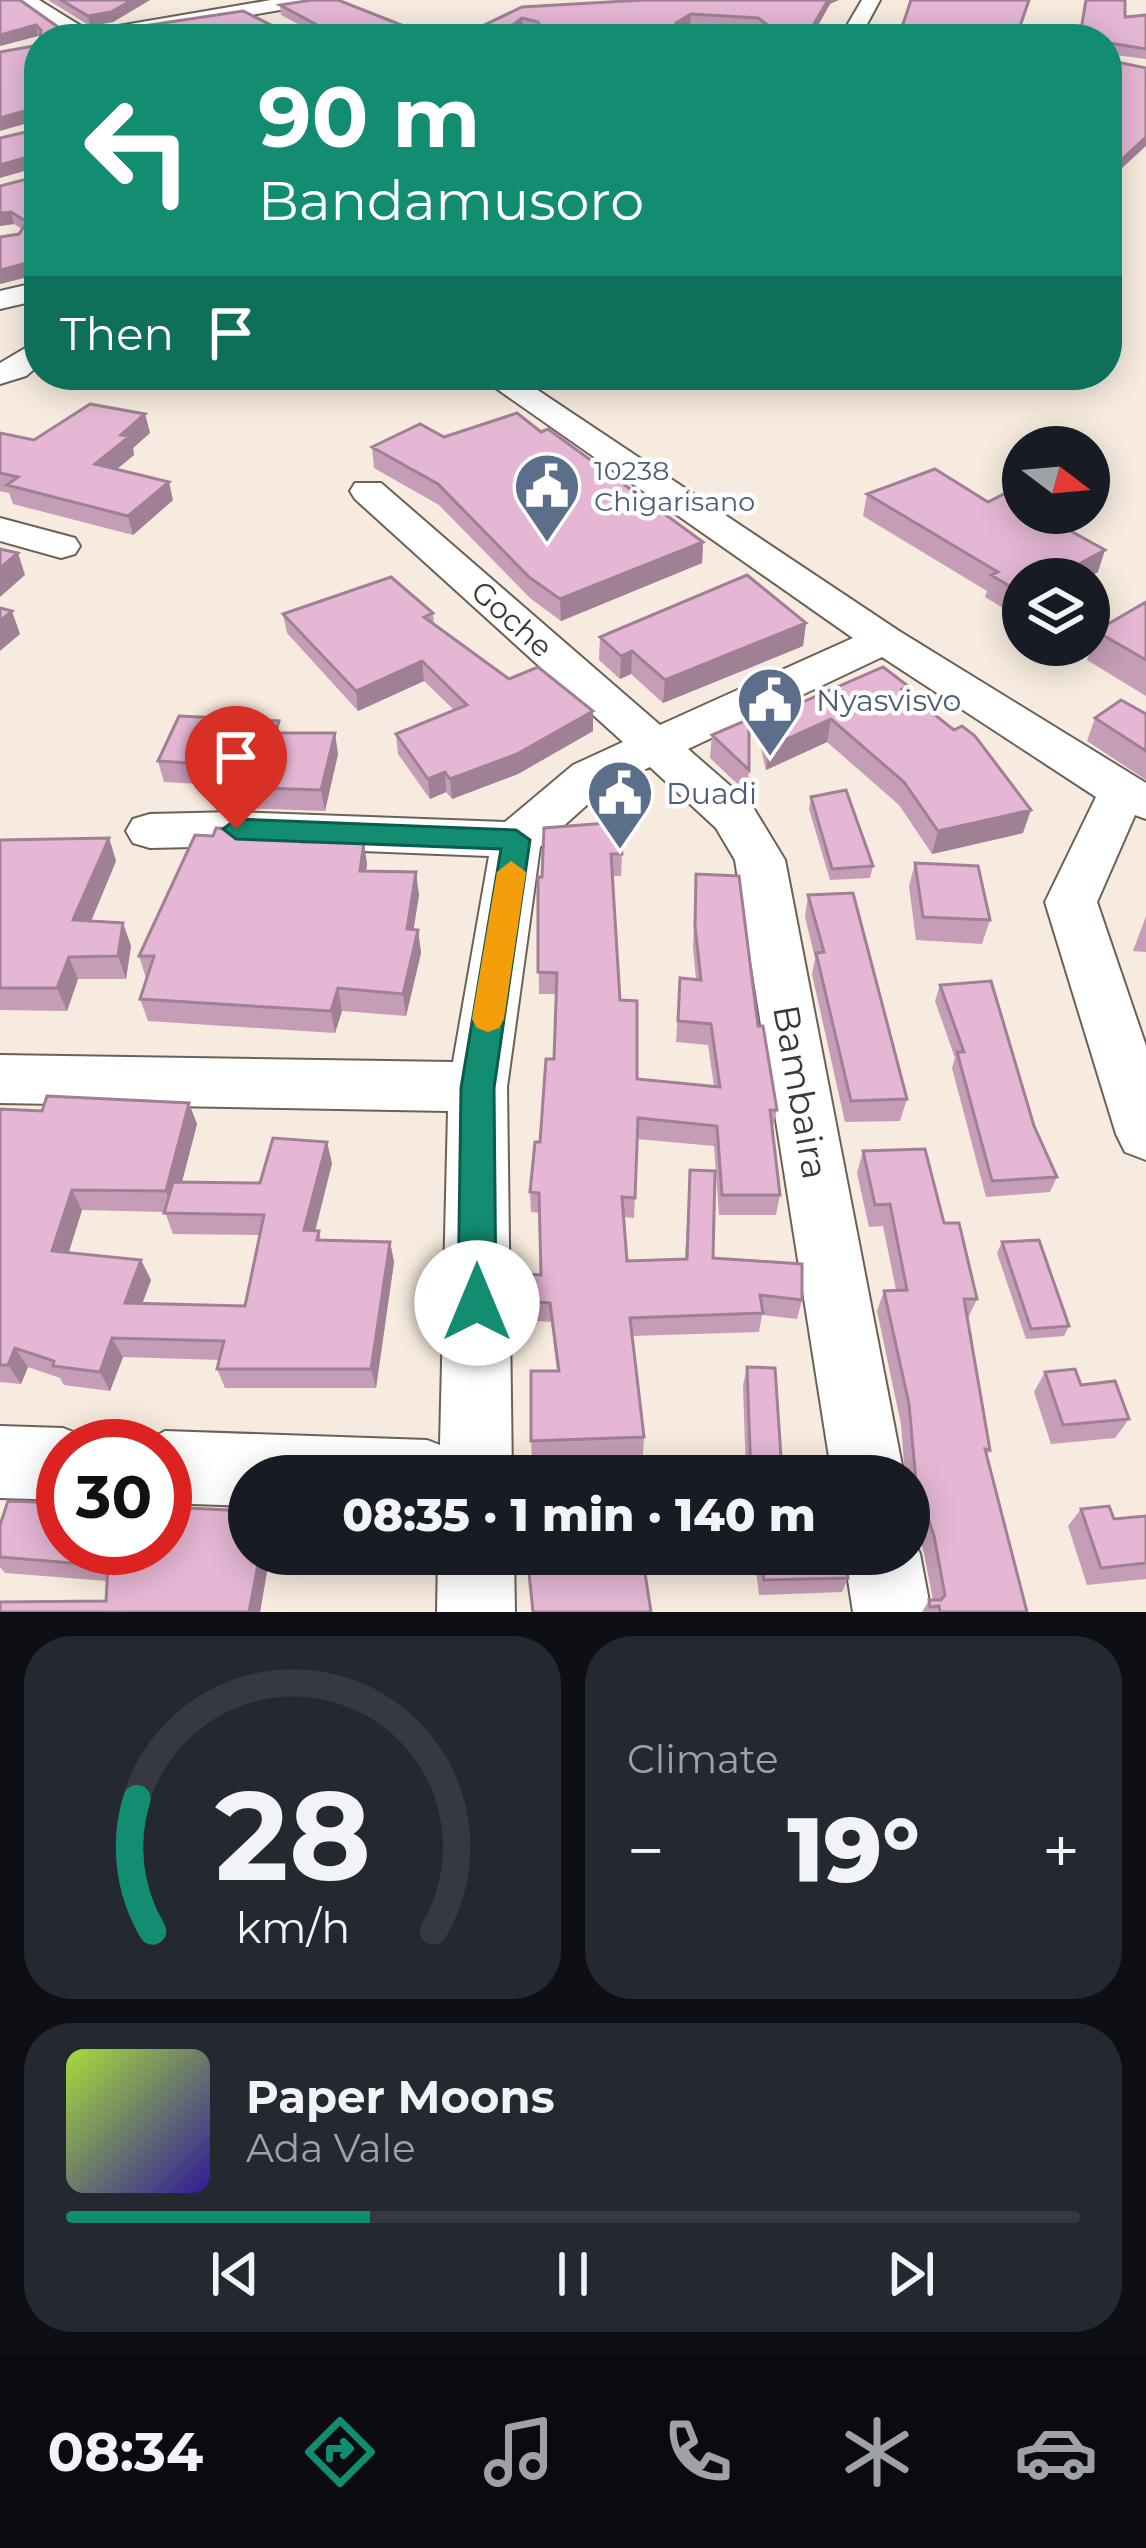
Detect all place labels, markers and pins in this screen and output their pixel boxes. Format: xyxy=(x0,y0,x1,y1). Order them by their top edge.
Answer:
public building icon: 10238 Chigarisano xyxy=(512,451,582,545)
place label: 10238 Chigarisano xyxy=(594,454,755,518)
public building icon: Nyasvisvo xyxy=(735,665,805,759)
place label: Nyasvisvo xyxy=(816,682,961,719)
pin xyxy=(185,706,287,829)
public building icon: Duadi xyxy=(585,758,655,852)
place label: Duadi xyxy=(666,775,757,812)

